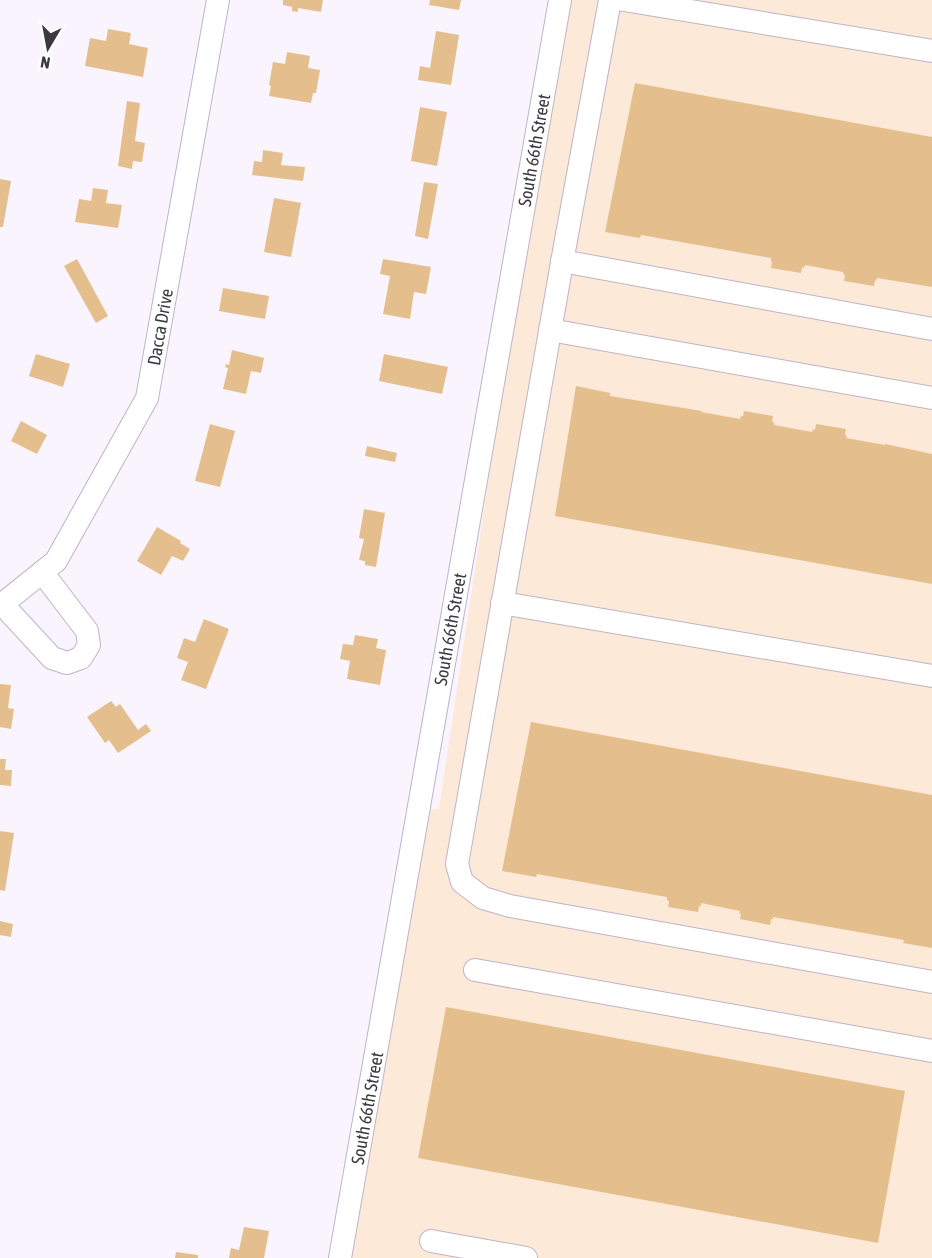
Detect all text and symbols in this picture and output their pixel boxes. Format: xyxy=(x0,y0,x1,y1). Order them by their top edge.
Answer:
north arrow xyxy=(18,18,78,78)
text: N xyxy=(39,53,52,72)
street label: South 66th Street xyxy=(514,92,554,208)
street label: Dacca Drive xyxy=(143,287,177,367)
street label: South 66th Street xyxy=(430,571,470,687)
street label: South 66th Street xyxy=(347,1050,387,1166)

